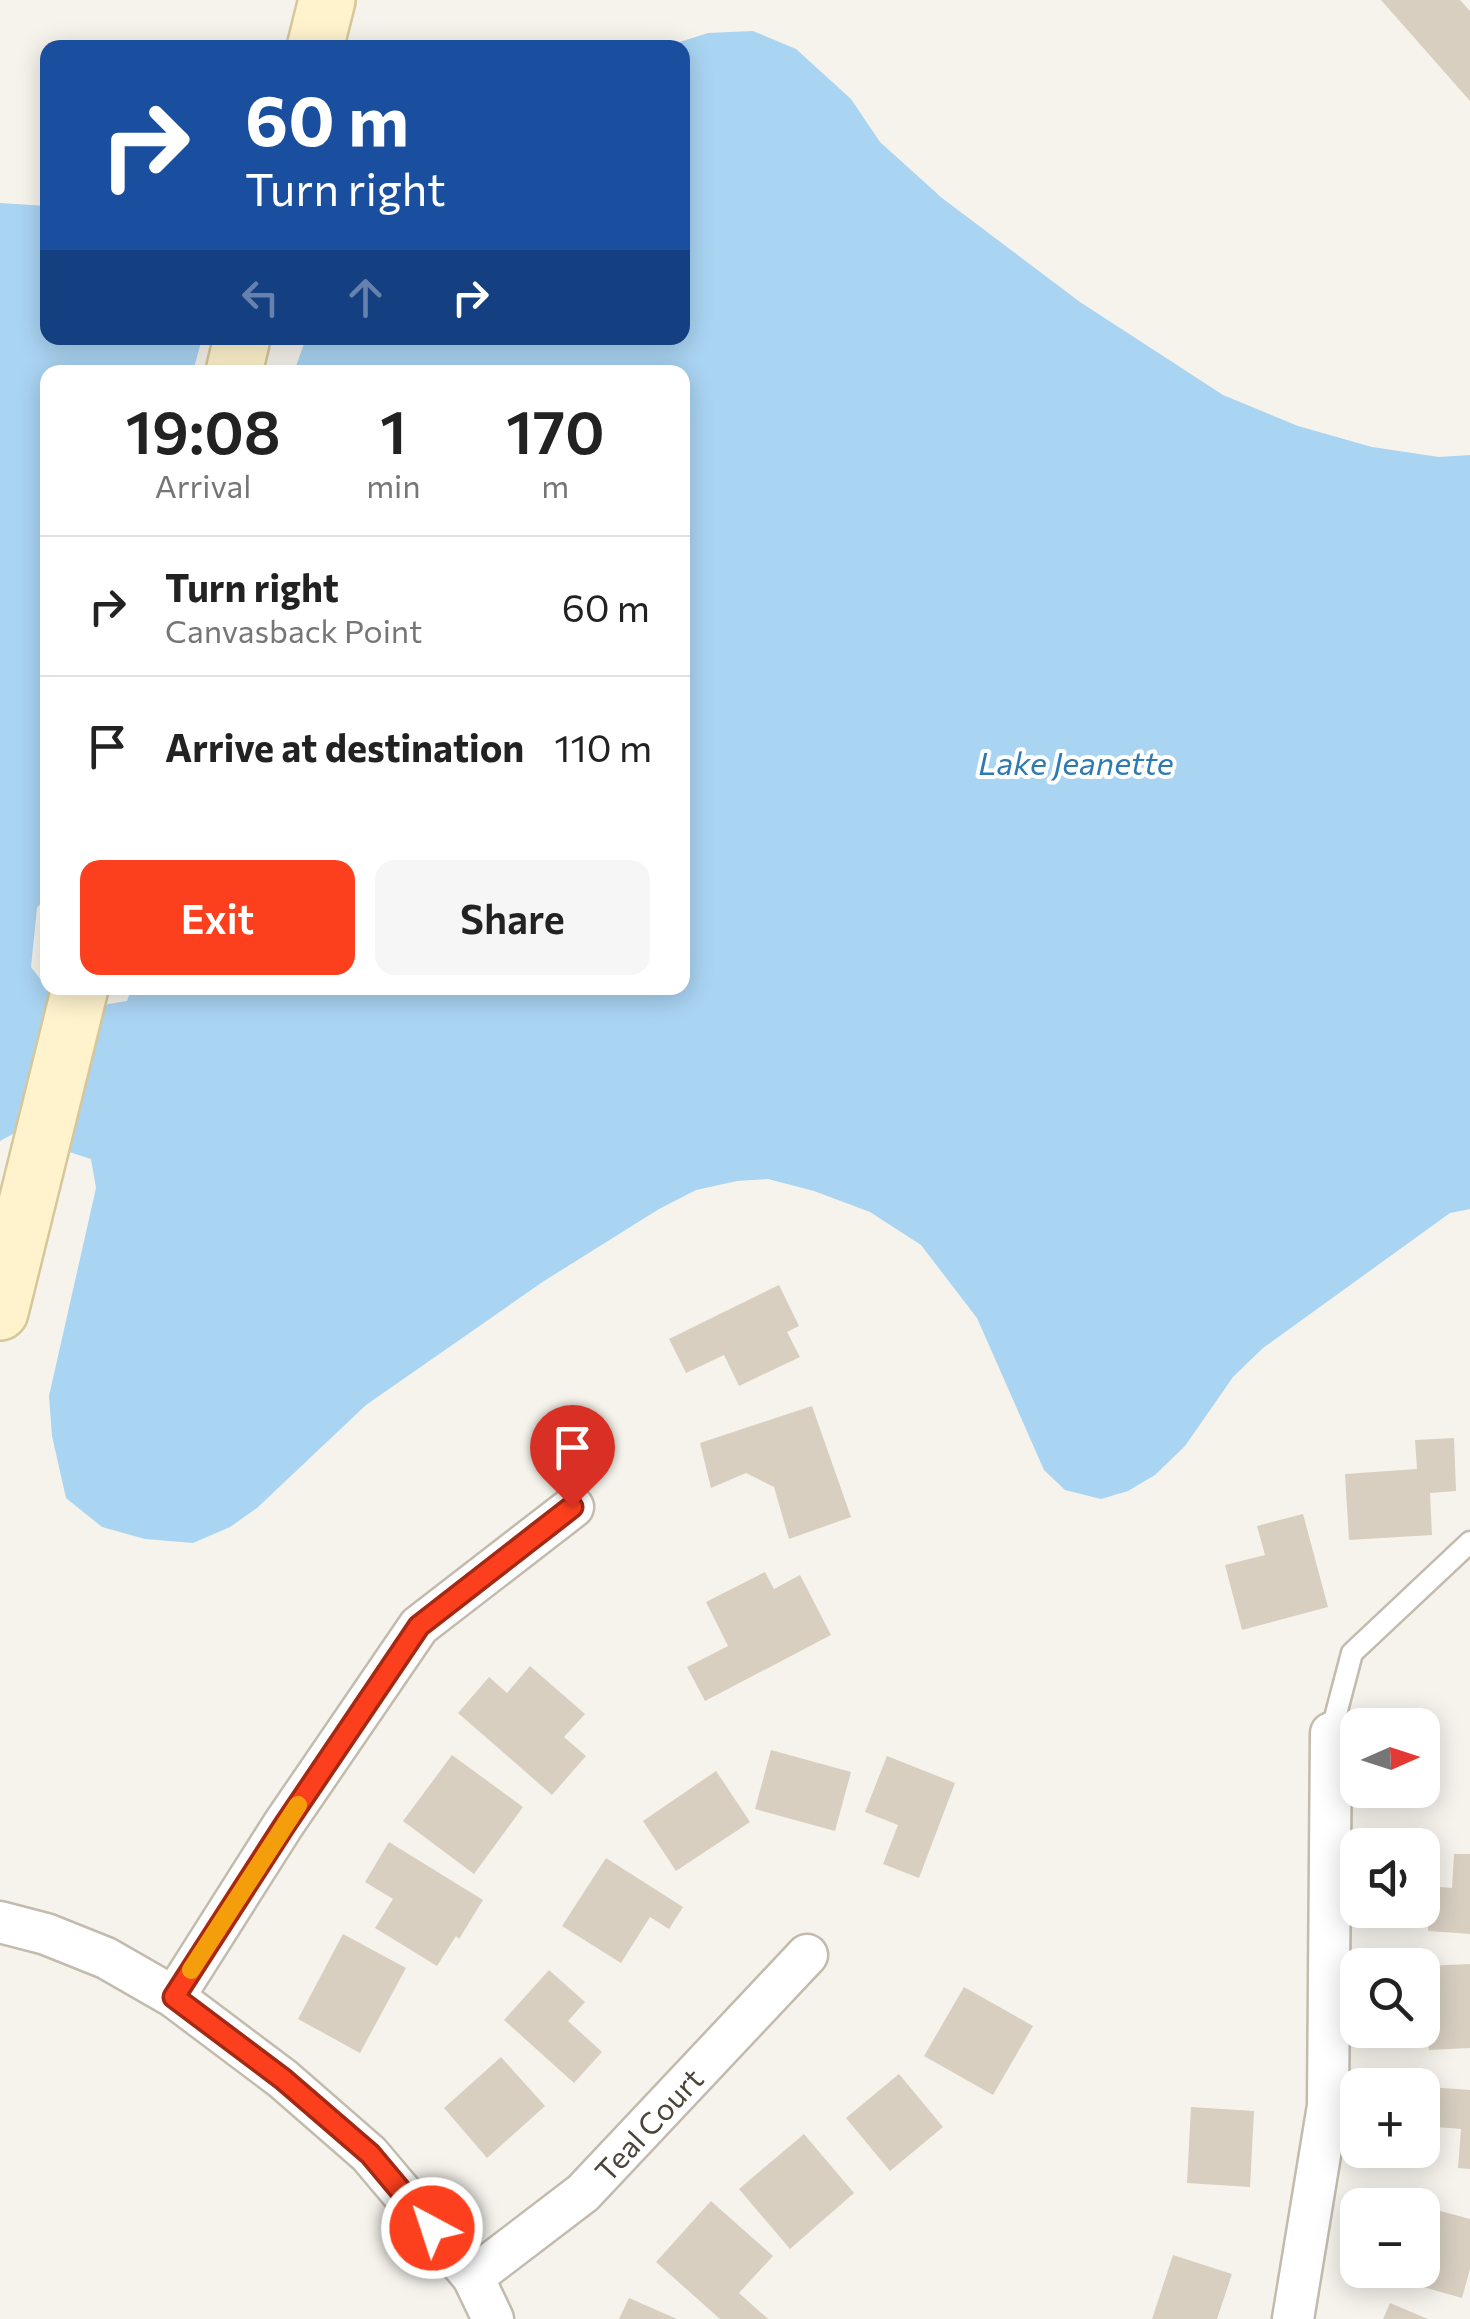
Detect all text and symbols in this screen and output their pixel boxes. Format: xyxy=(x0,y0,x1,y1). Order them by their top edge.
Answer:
text: 60 m xyxy=(245,75,409,160)
icon: right xyxy=(80,80,210,210)
text: Turn right xyxy=(245,160,446,215)
icon: left xyxy=(233,270,288,325)
icon: ahead xyxy=(338,270,393,325)
icon: right xyxy=(443,270,498,325)
text: 19:08 xyxy=(125,393,281,466)
text: 1 xyxy=(380,393,407,466)
text: 170 xyxy=(506,393,605,466)
text: Arrival xyxy=(155,465,251,505)
text: min xyxy=(366,465,421,505)
text: m xyxy=(541,465,569,505)
text: Turn right xyxy=(165,563,339,610)
icon: right xyxy=(80,579,135,634)
text: 60 m xyxy=(562,583,650,630)
text: Canvasback Point xyxy=(165,610,422,650)
icon: arrive xyxy=(80,719,135,774)
text: Arrive at destination xyxy=(165,723,524,770)
text: 110 m xyxy=(554,723,652,770)
water label: Lake Jeanette xyxy=(978,742,1174,782)
button: Exit xyxy=(80,860,355,975)
button: Share xyxy=(375,860,650,975)
pin xyxy=(530,1405,615,1508)
icon: arrive xyxy=(545,1420,600,1475)
north arrow xyxy=(1340,1708,1440,1808)
map controls xyxy=(1340,1708,1440,2288)
button: sound xyxy=(1340,1828,1440,1928)
button: search xyxy=(1340,1948,1440,2048)
street label: Teal Court xyxy=(586,2060,710,2188)
button: + xyxy=(1340,2068,1440,2168)
position arrow xyxy=(380,2176,484,2280)
button: − xyxy=(1340,2188,1440,2288)

